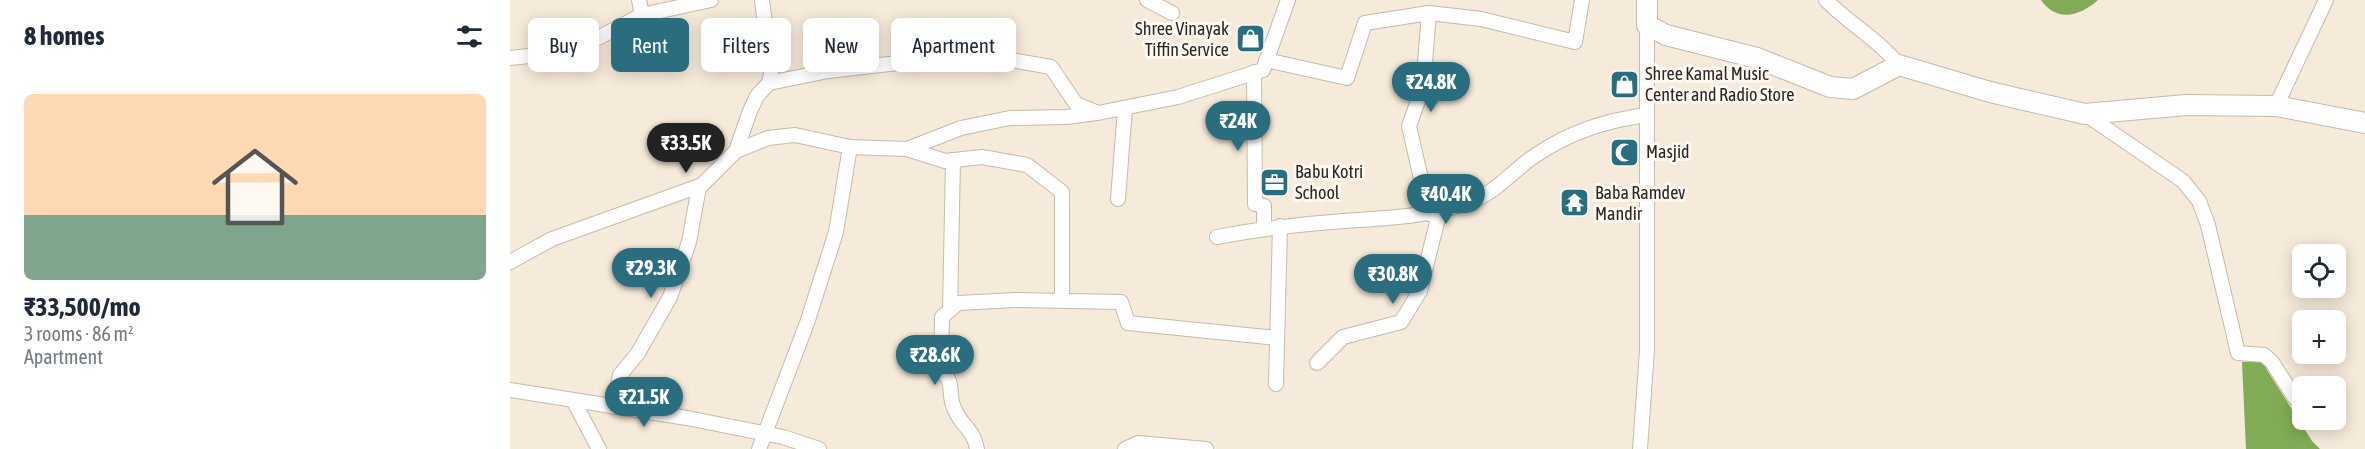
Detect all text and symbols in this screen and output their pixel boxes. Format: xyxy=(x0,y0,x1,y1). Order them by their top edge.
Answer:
chip: Buy xyxy=(528,18,599,72)
chip: Rent xyxy=(611,18,689,72)
chip: Filters xyxy=(701,18,791,72)
chip: New xyxy=(803,18,879,72)
chip: Apartment xyxy=(891,18,1016,72)
place label: Shree Vinayak Tiffin Service xyxy=(1135,18,1229,60)
icon: filters xyxy=(453,20,486,53)
text: 8 homes xyxy=(24,21,104,51)
shop icon: Shree Vinayak Tiffin Service xyxy=(1234,23,1266,55)
pin: ₹24.8K xyxy=(1382,62,1480,113)
place label: Shree Kamal Music Center and Radio Store xyxy=(1645,63,1795,105)
shop icon: Shree Kamal Music Center and Radio Store xyxy=(1608,68,1640,100)
text: ₹24.8K xyxy=(1406,70,1456,93)
pin: ₹24K xyxy=(1202,101,1274,152)
text: ₹24K xyxy=(1219,109,1257,132)
pin: ₹33.5K xyxy=(637,123,735,174)
text: ₹33.5K xyxy=(661,131,711,154)
icon: home xyxy=(201,133,309,241)
mosque icon: Masjid xyxy=(1609,136,1641,168)
place label: Masjid xyxy=(1646,141,1690,162)
place label: Babu Kotri School xyxy=(1295,161,1363,203)
office icon: Babu Kotri School xyxy=(1258,166,1290,198)
pin: ₹40.4K xyxy=(1397,174,1495,225)
text: ₹40.4K xyxy=(1421,182,1471,205)
place label: Baba Ramdev Mandir xyxy=(1595,182,1686,224)
temple icon: Baba Ramdev Mandir xyxy=(1558,187,1590,219)
map controls xyxy=(2292,244,2346,430)
button: locate xyxy=(2292,244,2346,298)
pin: ₹29.3K xyxy=(602,248,700,299)
pin: ₹30.8K xyxy=(1344,254,1442,305)
text: ₹29.3K xyxy=(626,256,676,279)
text: ₹30.8K xyxy=(1368,262,1418,285)
text: ₹33,500/mo xyxy=(24,292,141,322)
button: + xyxy=(2292,310,2346,364)
text: 3 rooms · 86 m² xyxy=(24,322,134,345)
pin: ₹28.6K xyxy=(886,335,984,386)
text: ₹28.6K xyxy=(910,343,960,366)
text: Apartment xyxy=(24,345,103,368)
button: − xyxy=(2292,376,2346,430)
pin: ₹21.5K xyxy=(595,377,693,428)
text: ₹21.5K xyxy=(619,385,669,408)

